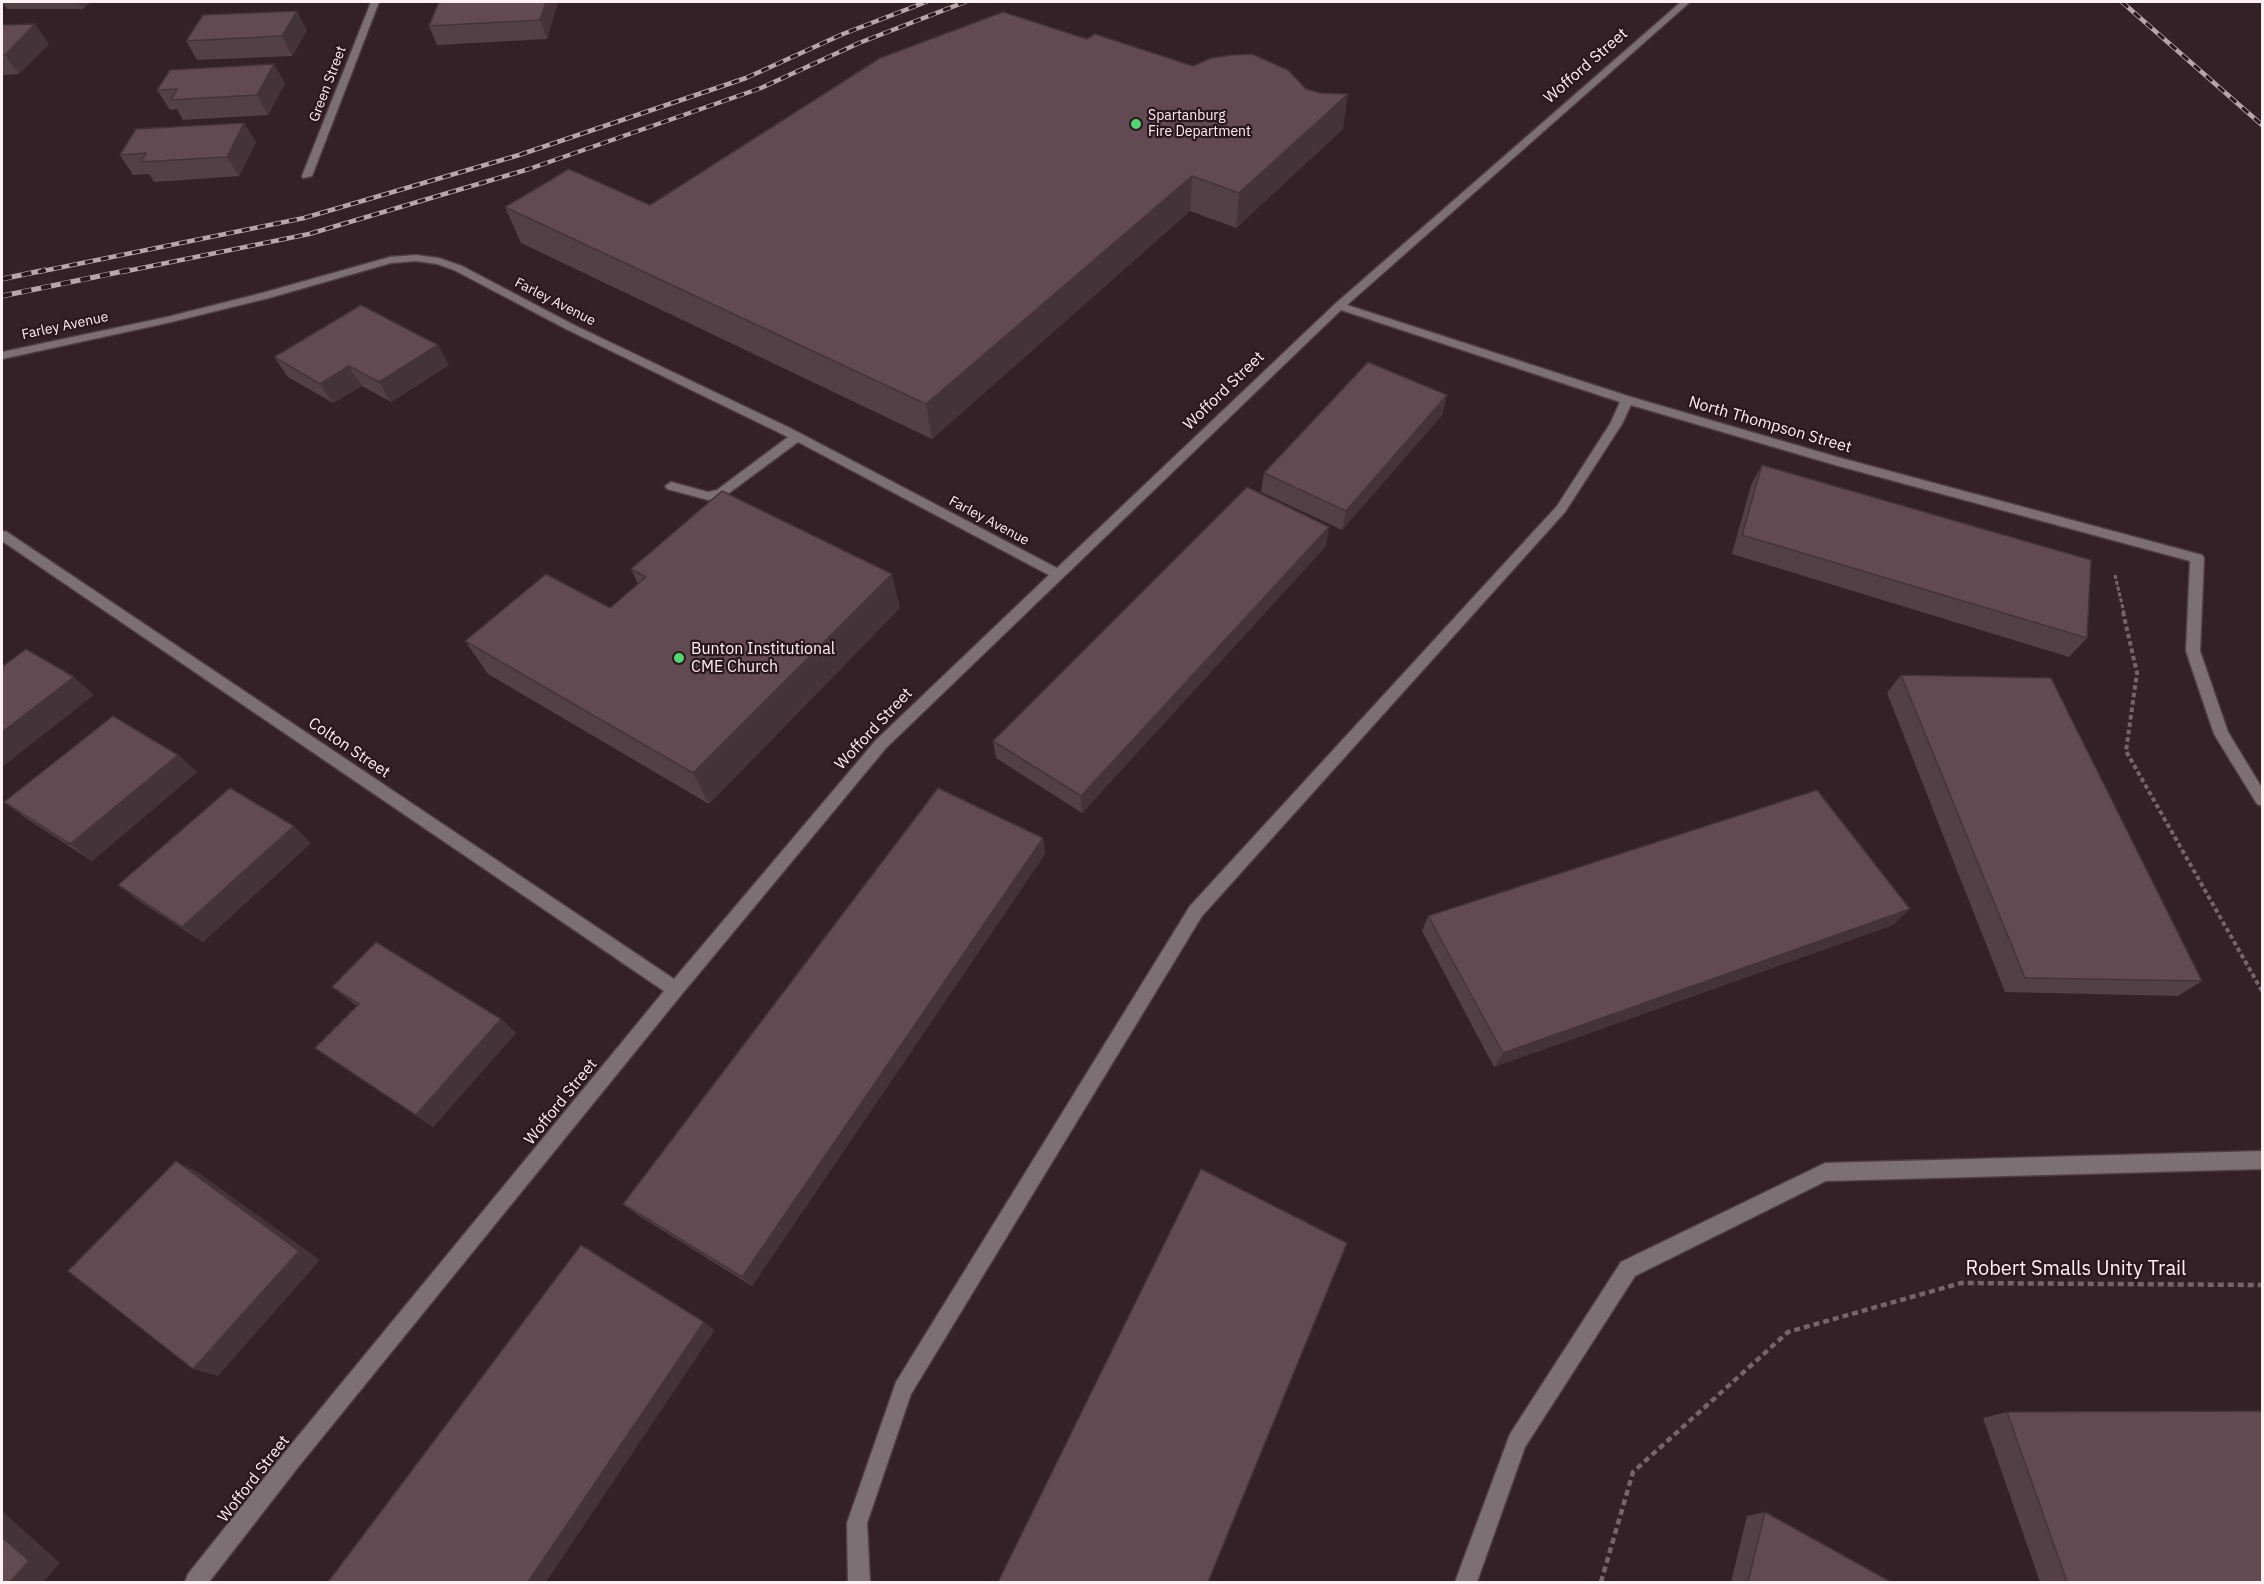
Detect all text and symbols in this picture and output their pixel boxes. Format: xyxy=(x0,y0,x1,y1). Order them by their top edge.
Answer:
street label: Wofford Street xyxy=(1540,24,1632,108)
street label: Green Street xyxy=(306,44,350,124)
place label: Spartanburg Fire Department xyxy=(1148,108,1251,140)
marker: Spartanburg Fire Department xyxy=(1129,117,1143,131)
street label: Farley Avenue xyxy=(512,274,598,330)
street label: Farley Avenue xyxy=(20,309,110,343)
street label: Wofford Street xyxy=(1180,348,1268,434)
street label: North Thompson Street xyxy=(1686,393,1854,457)
street label: Farley Avenue xyxy=(946,493,1032,549)
place label: Bunton Institutional CME Church xyxy=(691,639,835,677)
marker: Bunton Institutional CME Church xyxy=(672,651,686,665)
street label: Wofford Street xyxy=(831,684,917,774)
street label: Colton Street xyxy=(304,714,394,782)
street label: Wofford Street xyxy=(521,1055,601,1149)
street label: Robert Smalls Unity Trail xyxy=(1966,1257,2186,1281)
street label: Wofford Street xyxy=(214,1432,294,1526)

